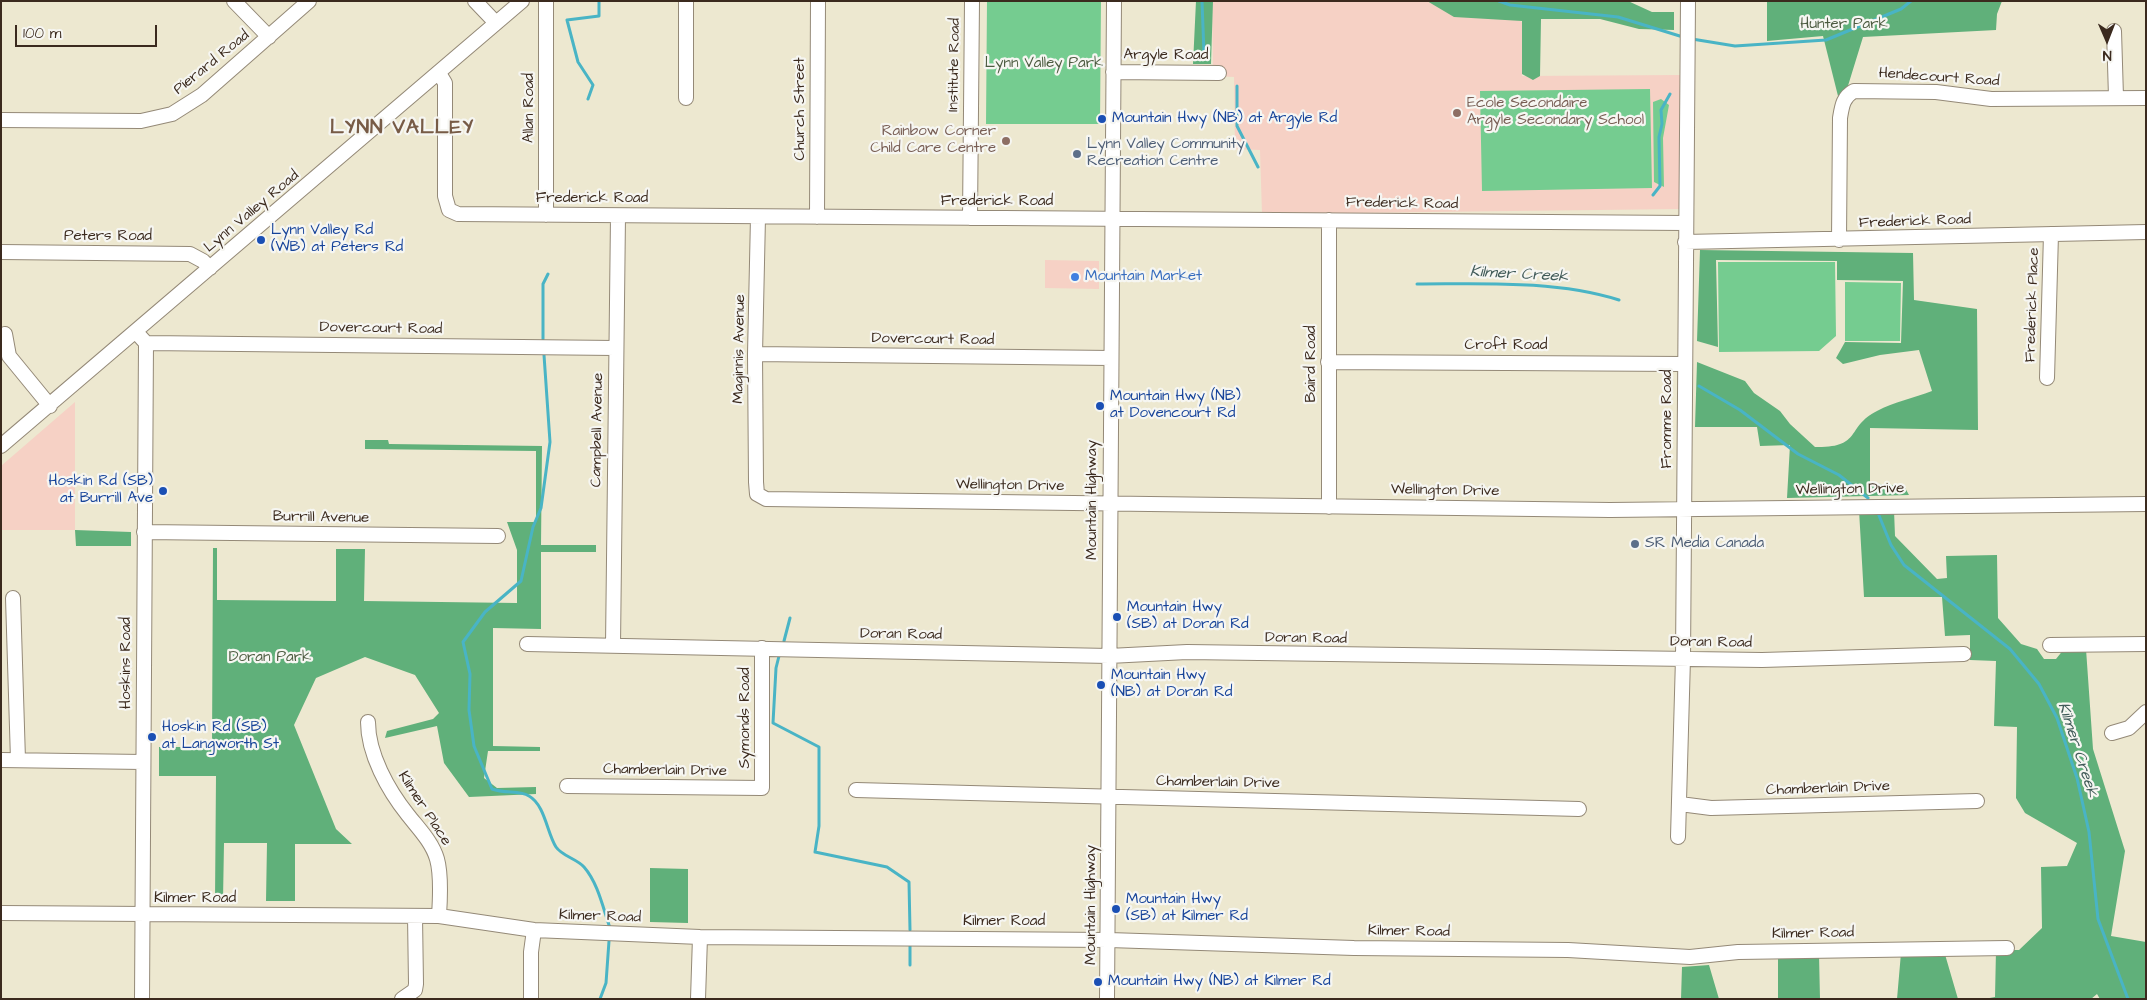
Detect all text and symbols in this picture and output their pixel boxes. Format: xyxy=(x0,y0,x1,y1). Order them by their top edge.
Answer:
scale bar xyxy=(18,15,160,47)
north arrow xyxy=(2082,15,2132,65)
park label: Hunter Park xyxy=(1800,16,1888,34)
street label: Institute Road xyxy=(945,18,965,112)
text: 100 m xyxy=(23,23,62,44)
street label: Pierard Road xyxy=(170,27,254,99)
text: N xyxy=(2103,45,2112,65)
street label: Argyle Road xyxy=(1124,47,1208,65)
park label: Lynn Valley Park xyxy=(985,55,1103,73)
street label: Church Street xyxy=(792,57,810,161)
street label: Hendecourt Road xyxy=(1878,65,2000,91)
street label: Allan Road xyxy=(521,73,539,143)
place label: Ecole Secondaire Argyle Secondary School xyxy=(1467,95,1644,130)
marker: Ecole Secondaire Argyle Secondary School xyxy=(1451,107,1463,119)
place label: Mountain Hwy (NB) at Argyle Rd xyxy=(1112,110,1337,128)
marker: Mountain Hwy (NB) at Argyle Rd xyxy=(1096,113,1108,125)
district label: LYNN VALLEY xyxy=(329,117,475,141)
place label: Rainbow Corner Child Care Centre xyxy=(870,123,996,158)
marker: Rainbow Corner Child Care Centre xyxy=(1000,135,1012,147)
place label: Lynn Valley Community Recreation Centre xyxy=(1087,136,1245,171)
marker: Lynn Valley Community Recreation Centre xyxy=(1071,148,1083,160)
street label: Lynn Valley Road xyxy=(201,167,303,257)
street label: Frederick Road xyxy=(536,190,648,208)
street label: Frederick Road xyxy=(941,193,1053,211)
street label: Frederick Road xyxy=(1346,194,1458,214)
street label: Frederick Road xyxy=(1859,211,1971,233)
place label: Lynn Valley Rd (WB) at Peters Rd xyxy=(271,222,403,257)
street label: Peters Road xyxy=(64,228,152,246)
marker: Lynn Valley Rd (WB) at Peters Rd xyxy=(255,234,267,246)
street label: Frederick Place xyxy=(2022,247,2044,363)
water label: Kilmer Creek xyxy=(1469,263,1569,287)
place label: Mountain Market xyxy=(1085,268,1202,286)
marker: Mountain Market xyxy=(1069,271,1081,283)
street label: Maginnis Avenue xyxy=(730,294,750,404)
street label: Dovercourt Road xyxy=(320,319,442,339)
street label: Baird Road xyxy=(1303,326,1321,402)
street label: Dovercourt Road xyxy=(872,330,994,350)
street label: Croft Road xyxy=(1465,337,1547,355)
street label: Fromme Road xyxy=(1659,369,1677,469)
street label: Campbell Avenue xyxy=(588,373,608,487)
place label: Mountain Hwy (NB) at Dovencourt Rd xyxy=(1110,388,1241,423)
marker: Mountain Hwy (NB) at Dovencourt Rd xyxy=(1094,400,1106,412)
street label: Mountain Highway xyxy=(1084,440,1102,560)
place label: Hoskin Rd (SB) at Burrill Ave xyxy=(49,473,153,508)
street label: Wellington Drive xyxy=(956,476,1064,496)
street label: Wellington Drive xyxy=(1796,480,1904,500)
street label: Wellington Drive xyxy=(1391,481,1499,501)
marker: Hoskin Rd (SB) at Burrill Ave xyxy=(157,485,169,497)
street label: Burrill Avenue xyxy=(273,508,369,528)
place label: SR Media Canada xyxy=(1645,535,1764,553)
marker: SR Media Canada xyxy=(1629,538,1641,550)
place label: Mountain Hwy (SB) at Doran Rd xyxy=(1127,599,1249,634)
marker: Mountain Hwy (SB) at Doran Rd xyxy=(1111,611,1123,623)
street label: Hoskins Road xyxy=(118,617,136,709)
street label: Doran Road xyxy=(860,625,942,645)
street label: Doran Road xyxy=(1265,629,1347,649)
street label: Doran Road xyxy=(1670,633,1752,653)
park label: Doran Park xyxy=(229,649,311,667)
street label: Symonds Road xyxy=(737,667,755,769)
place label: Mountain Hwy (NB) at Doran Rd xyxy=(1111,667,1232,702)
marker: Mountain Hwy (NB) at Doran Rd xyxy=(1095,679,1107,691)
water label: Kilmer Creek xyxy=(2053,700,2101,800)
place label: Hoskin Rd (SB) at Langworth St xyxy=(162,719,279,754)
marker: Hoskin Rd (SB) at Langworth St xyxy=(146,731,158,743)
street label: Chamberlain Drive xyxy=(603,761,727,781)
street label: Kilmer Place xyxy=(393,768,455,850)
street label: Chamberlain Drive xyxy=(1156,773,1280,793)
street label: Chamberlain Drive xyxy=(1766,778,1890,800)
street label: Mountain Highway xyxy=(1083,845,1101,965)
street label: Kilmer Road xyxy=(154,890,236,908)
place label: Mountain Hwy (SB) at Kilmer Rd xyxy=(1126,891,1248,926)
marker: Mountain Hwy (SB) at Kilmer Rd xyxy=(1110,903,1122,915)
street label: Kilmer Road xyxy=(559,907,641,927)
street label: Kilmer Road xyxy=(963,913,1045,931)
street label: Kilmer Road xyxy=(1368,922,1450,942)
street label: Kilmer Road xyxy=(1772,924,1854,944)
place label: Mountain Hwy (NB) at Kilmer Rd xyxy=(1108,973,1331,991)
marker: Mountain Hwy (NB) at Kilmer Rd xyxy=(1092,976,1104,988)

